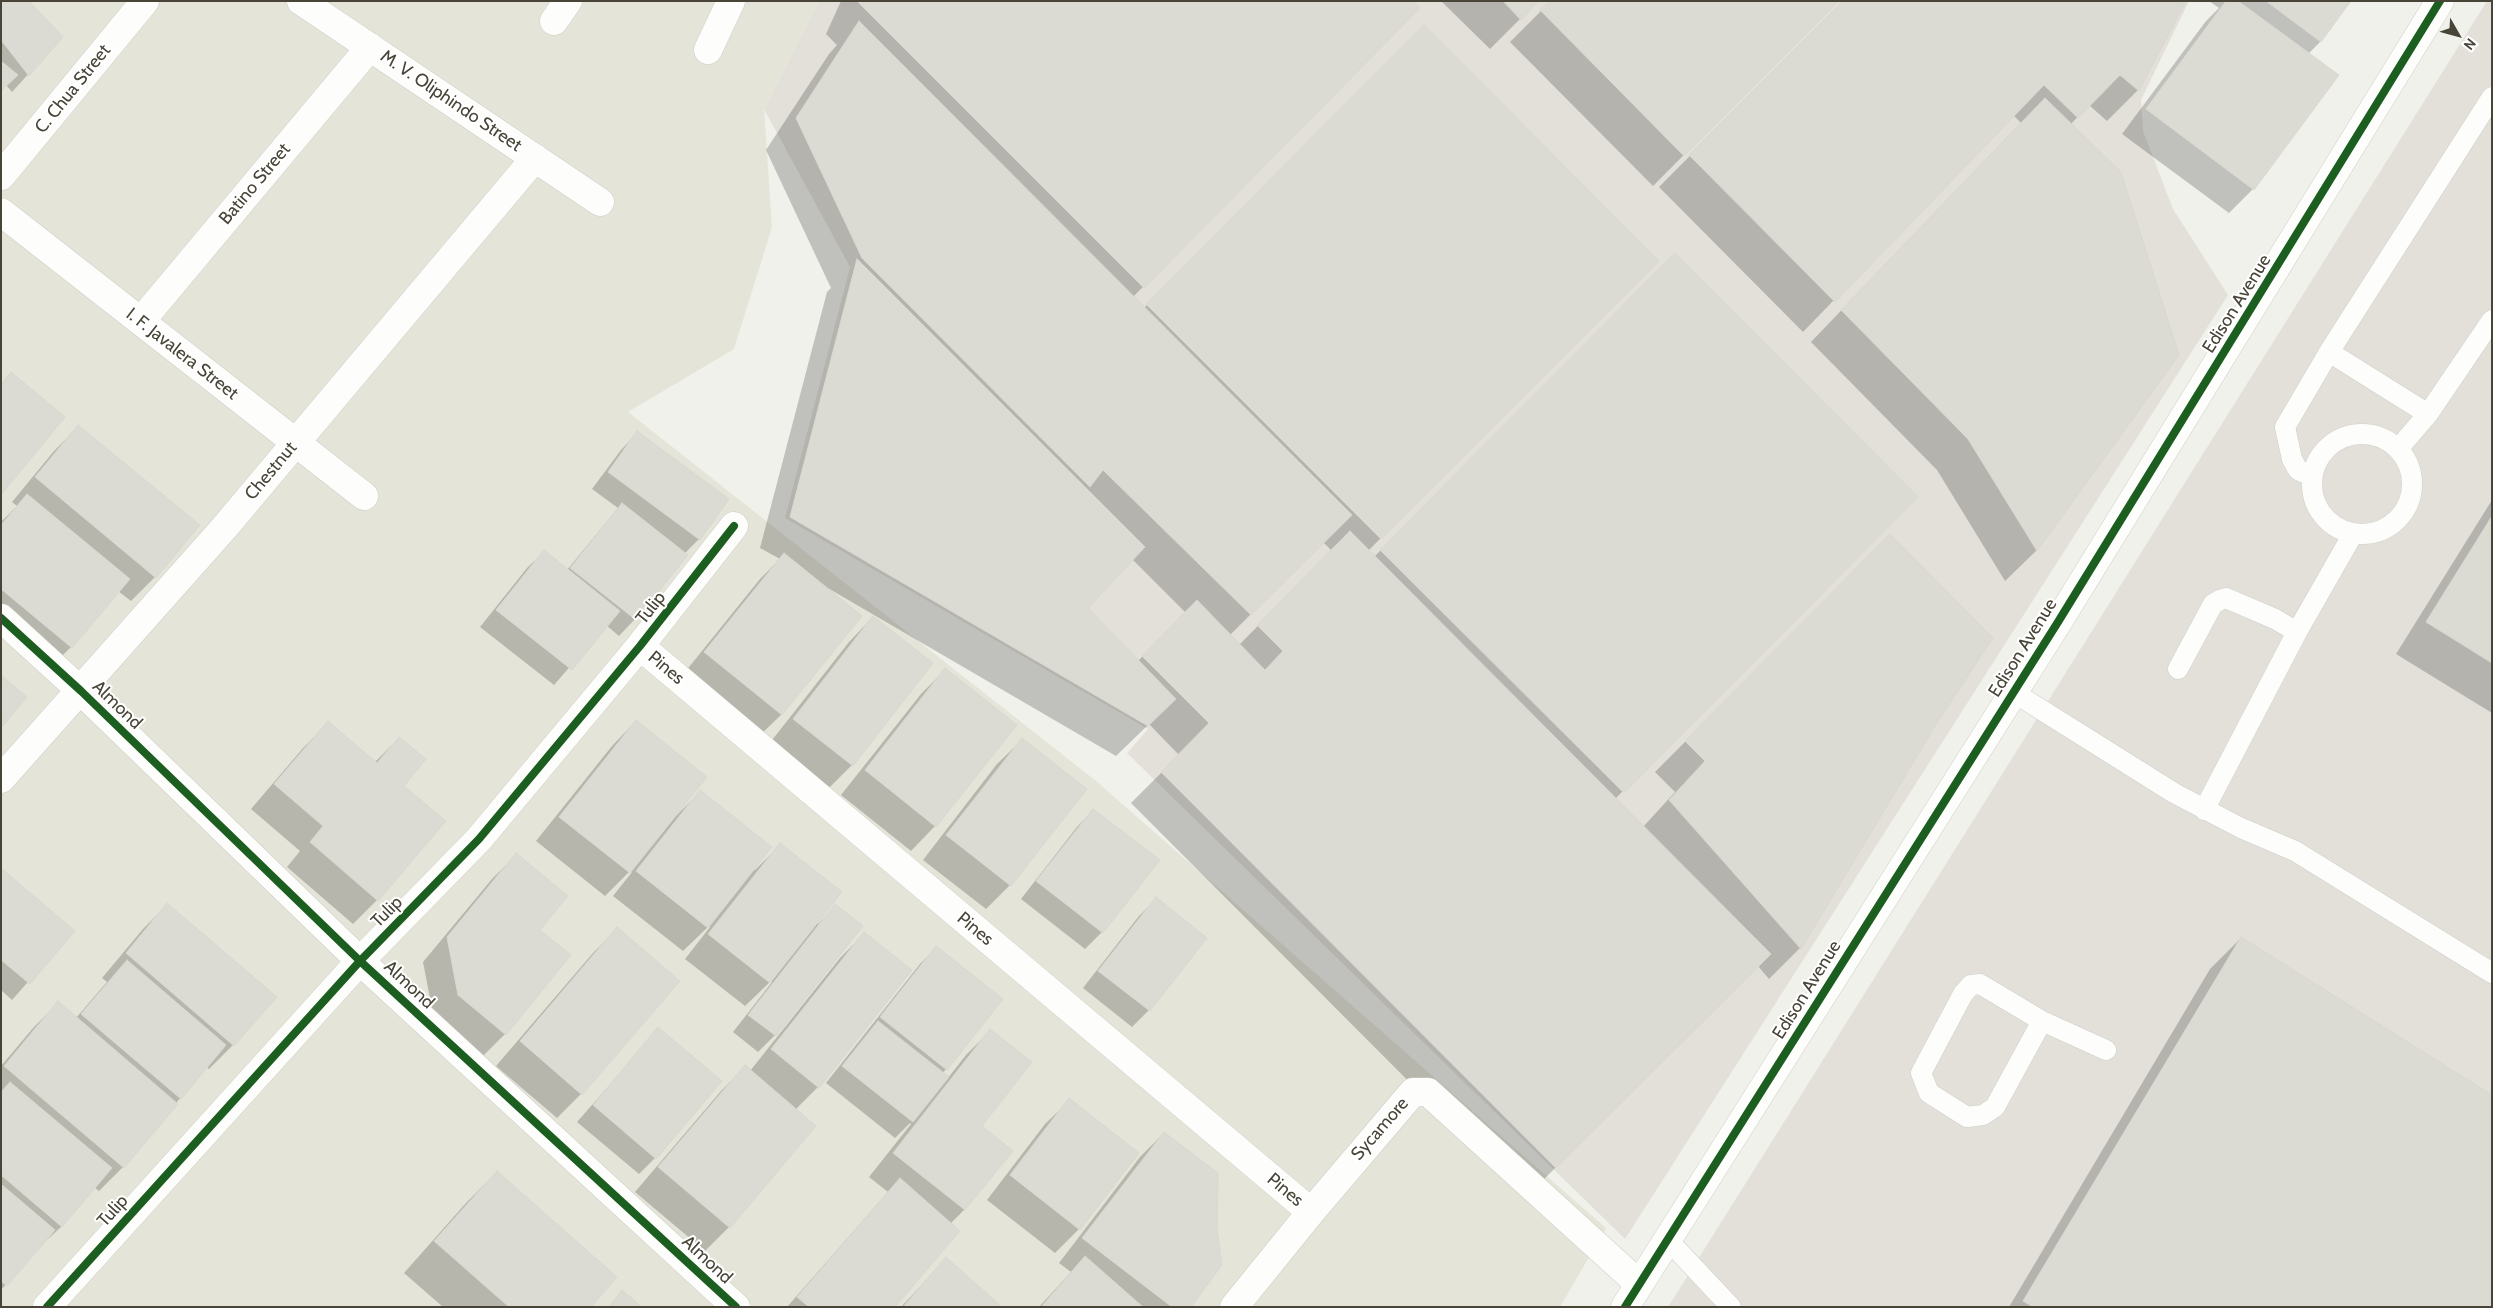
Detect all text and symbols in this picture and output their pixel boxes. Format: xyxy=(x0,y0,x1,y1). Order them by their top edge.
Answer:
north arrow xyxy=(2433,10,2483,60)
text: N xyxy=(2460,35,2480,54)
street label: C. Chua Street xyxy=(31,40,115,138)
street label: M. V. Oliphindo Street xyxy=(376,46,526,156)
street label: Batino Street xyxy=(215,139,295,229)
street label: Edison Avenue xyxy=(2198,251,2276,357)
street label: I. F. Javalera Street xyxy=(122,304,242,404)
street label: Chestnut xyxy=(241,438,301,504)
street label: Tulip xyxy=(632,587,670,629)
street label: Edison Avenue xyxy=(1984,595,2062,701)
street label: Pines xyxy=(643,647,689,689)
street label: Almond xyxy=(88,676,146,734)
street label: Tulip xyxy=(367,892,407,932)
street label: Pines xyxy=(952,908,998,950)
street label: Edison Avenue xyxy=(1768,937,1846,1043)
street label: Almond xyxy=(379,956,439,1014)
street label: Sycamore xyxy=(1347,1093,1413,1165)
street label: Pines xyxy=(1262,1169,1308,1211)
street label: Tulip xyxy=(93,1191,133,1231)
street label: Almond xyxy=(677,1231,737,1289)

